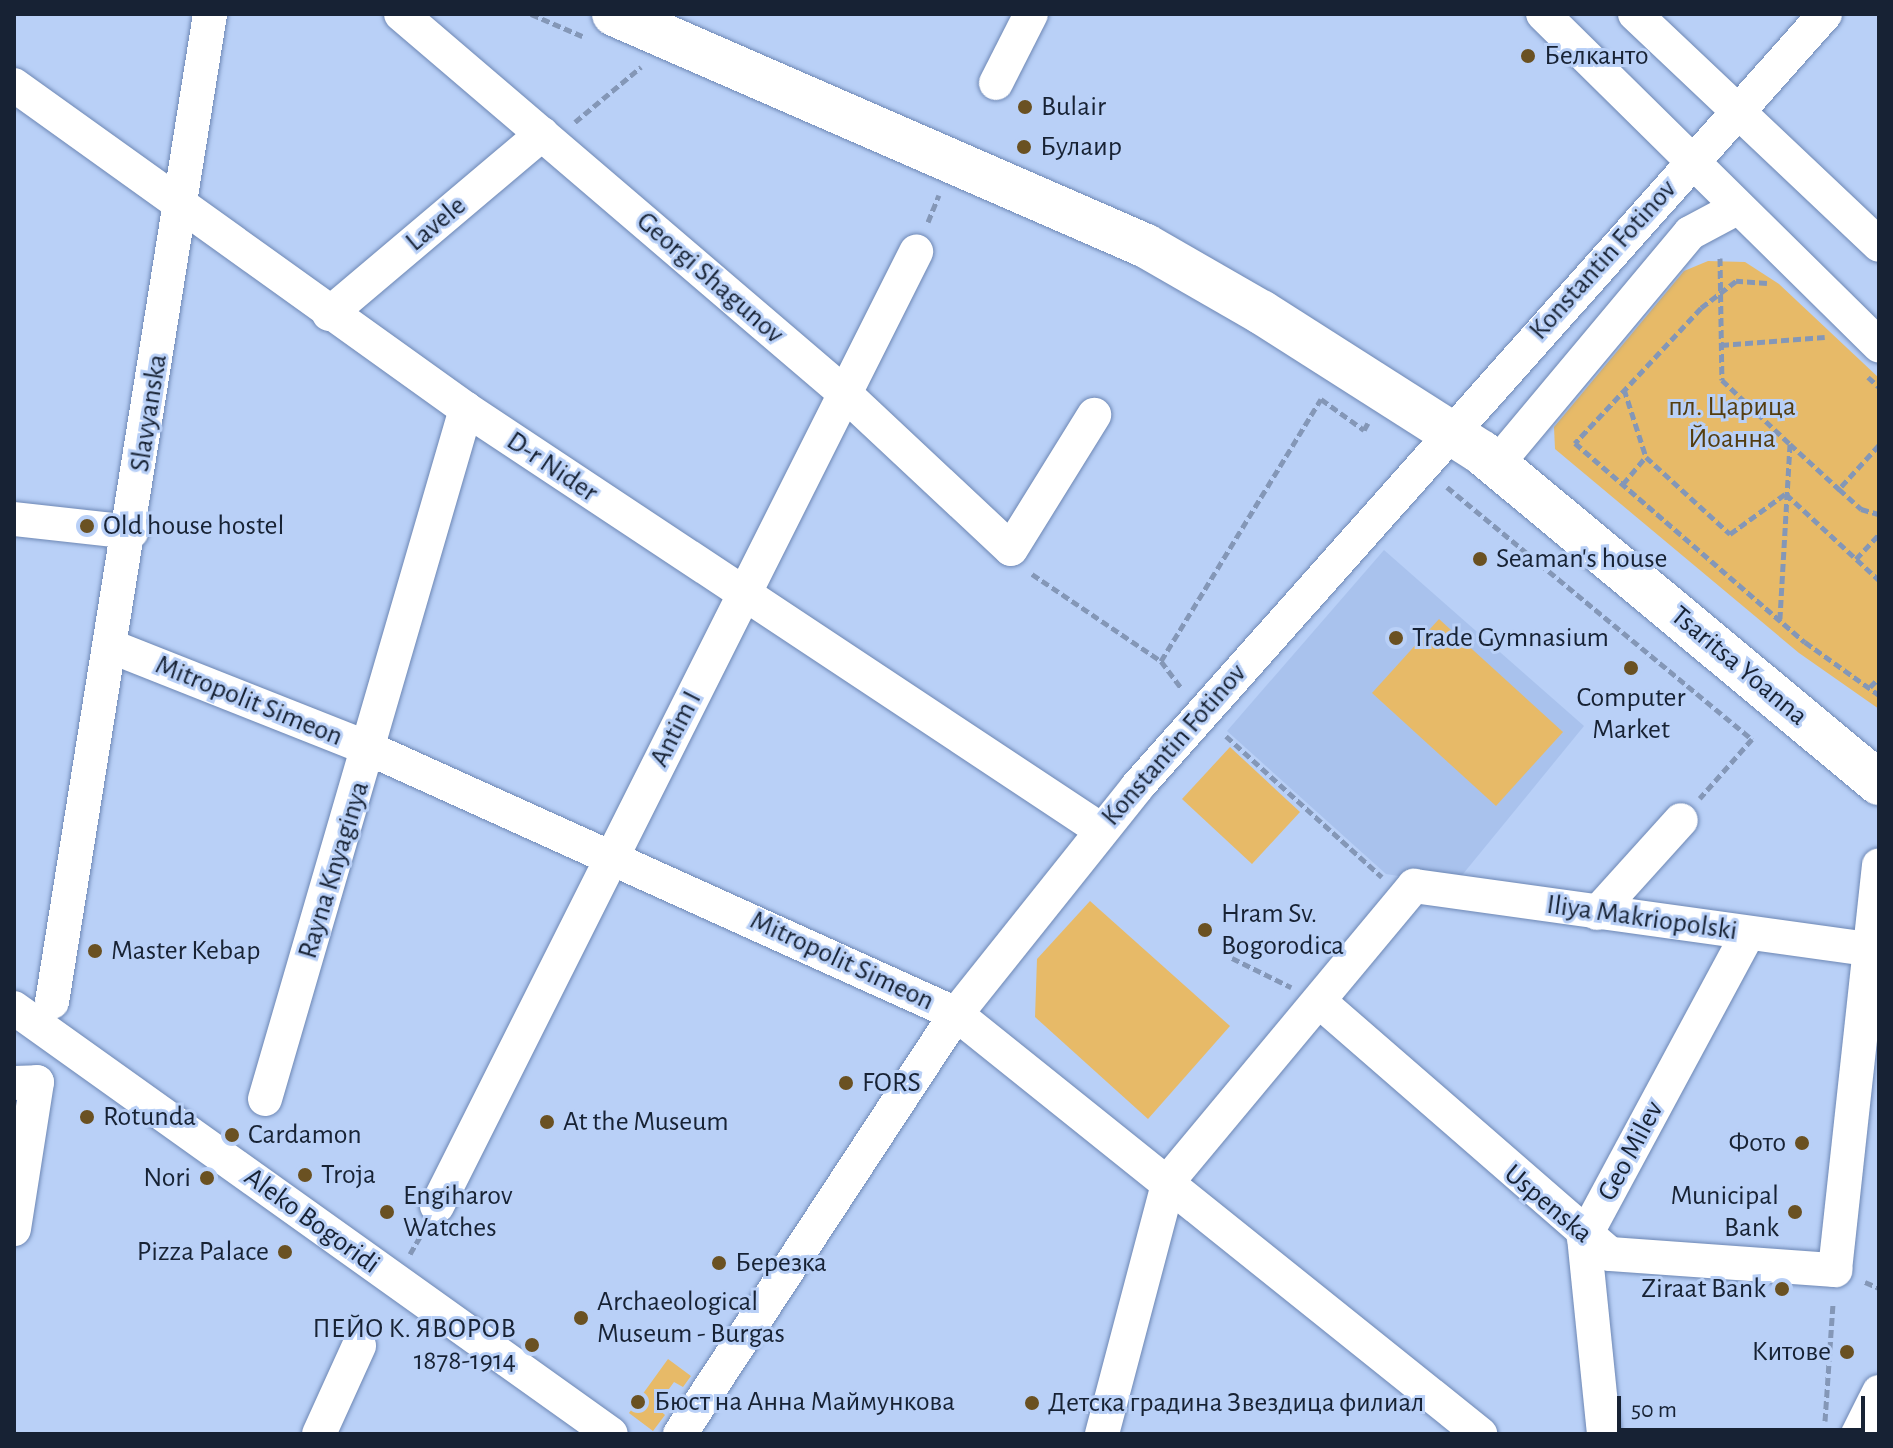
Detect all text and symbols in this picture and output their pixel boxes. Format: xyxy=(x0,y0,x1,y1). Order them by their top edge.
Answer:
place label: Белканто xyxy=(1544,39,1648,73)
marker: Белканто xyxy=(1519,47,1537,65)
place label: Bulair xyxy=(1041,90,1106,124)
marker: Bulair xyxy=(1016,98,1034,116)
place label: Булаир xyxy=(1040,130,1122,164)
marker: Булаир xyxy=(1015,138,1033,156)
street label: Konstantin Fotinov xyxy=(1522,173,1684,347)
street label: Lavele xyxy=(399,189,473,259)
street label: Georgi Shagunov xyxy=(629,205,791,351)
street label: Slavyanska xyxy=(123,352,175,474)
park label: пл. Царица Йоанна xyxy=(1668,390,1796,456)
street label: D-r Nider xyxy=(500,424,604,510)
place label: Old house hostel xyxy=(103,509,284,543)
marker: Old house hostel xyxy=(78,517,96,535)
place label: Seaman's house xyxy=(1496,542,1667,576)
marker: Seaman's house xyxy=(1471,550,1489,568)
street label: Tsaritsa Yoanna xyxy=(1664,599,1814,733)
place label: Trade Gymnasium xyxy=(1412,621,1609,655)
marker: Trade Gymnasium xyxy=(1387,629,1405,647)
street label: Mitropolit Simeon xyxy=(150,648,348,754)
street label: Konstantin Fotinov xyxy=(1094,657,1254,833)
marker: Computer Market xyxy=(1622,659,1640,677)
place label: Computer Market xyxy=(1577,681,1685,747)
street label: Antim I xyxy=(643,685,709,773)
street label: Rayna Knyaginya xyxy=(291,777,377,963)
street label: Iliya Makriopolski xyxy=(1545,888,1739,948)
place label: Hram Sv. Bogorodica xyxy=(1221,897,1344,963)
street label: Mitropolit Simeon xyxy=(745,904,939,1018)
marker: Hram Sv. Bogorodica xyxy=(1196,921,1214,939)
place label: Master Kebap xyxy=(111,934,260,968)
marker: Master Kebap xyxy=(86,942,104,960)
place label: FORS xyxy=(862,1066,921,1100)
marker: FORS xyxy=(837,1074,855,1092)
street label: Geo Milev xyxy=(1591,1095,1671,1207)
place label: Rotunda xyxy=(103,1100,196,1134)
place label: At the Museum xyxy=(563,1105,729,1139)
marker: Rotunda xyxy=(78,1108,96,1126)
marker: At the Museum xyxy=(538,1113,556,1131)
place label: Cardamon xyxy=(248,1118,362,1152)
marker: Cardamon xyxy=(223,1126,241,1144)
place label: Фото xyxy=(1728,1126,1786,1160)
marker: Фото xyxy=(1793,1134,1811,1152)
street label: Uspenska xyxy=(1497,1157,1599,1251)
place label: Troja xyxy=(321,1158,376,1192)
place label: Nori xyxy=(143,1161,191,1195)
street label: Aleko Bogoridi xyxy=(238,1161,386,1281)
marker: Troja xyxy=(296,1166,314,1184)
marker: Nori xyxy=(198,1169,216,1187)
place label: Engiharov Watches xyxy=(403,1179,513,1245)
place label: Municipal Bank xyxy=(1671,1179,1779,1245)
marker: Engiharov Watches xyxy=(378,1203,396,1221)
marker: Municipal Bank xyxy=(1786,1203,1804,1221)
place label: Pizza Palace xyxy=(137,1235,269,1269)
marker: Pizza Palace xyxy=(276,1243,294,1261)
place label: Березка xyxy=(735,1246,827,1280)
marker: Березка xyxy=(710,1254,728,1272)
place label: Ziraat Bank xyxy=(1641,1272,1766,1306)
marker: Ziraat Bank xyxy=(1773,1280,1791,1298)
place label: Archaeological Museum - Burgas xyxy=(597,1285,785,1351)
marker: Archaeological Museum - Burgas xyxy=(572,1309,590,1327)
place label: ПЕЙО К. ЯВОРОВ 1878-1914 xyxy=(312,1312,516,1378)
place label: Китове xyxy=(1752,1335,1831,1369)
marker: ПЕЙО К. ЯВОРОВ 1878-1914 xyxy=(523,1336,541,1354)
marker: Китове xyxy=(1838,1343,1856,1361)
scale bar xyxy=(1621,1380,1869,1430)
place label: Бюст на Анна Маймункова xyxy=(654,1385,955,1419)
place label: Детска градина Звездица филиал xyxy=(1048,1386,1424,1420)
marker: Бюст на Анна Маймункова xyxy=(629,1393,647,1411)
marker: Детска градина Звездица филиал xyxy=(1023,1394,1041,1412)
text: 50 m xyxy=(1631,1398,1677,1422)

